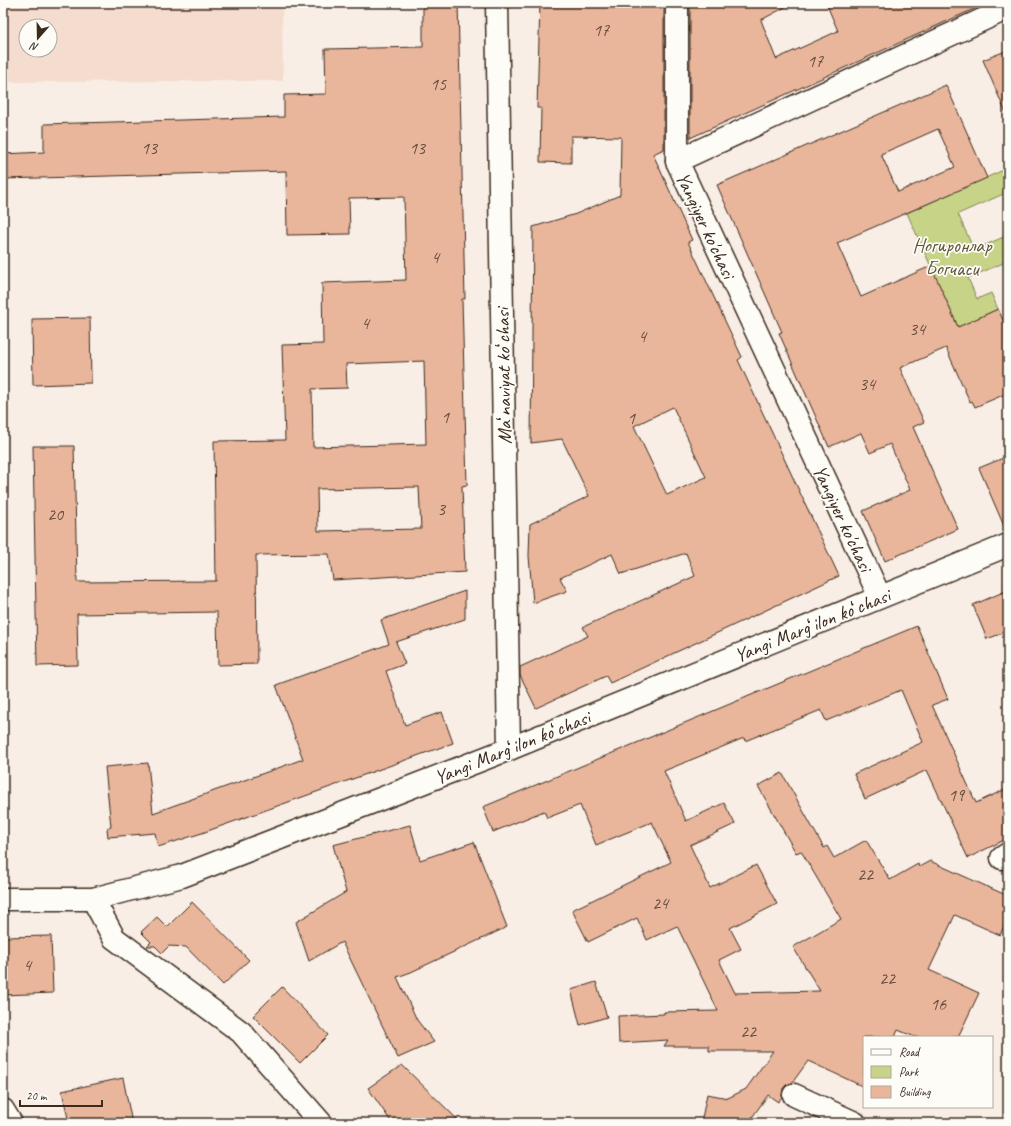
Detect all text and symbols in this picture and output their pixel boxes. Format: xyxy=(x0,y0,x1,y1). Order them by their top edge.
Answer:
north arrow xyxy=(18,18,58,58)
house number: 17 xyxy=(593,19,610,41)
text: N xyxy=(27,39,40,55)
house number: 17 xyxy=(807,50,824,72)
house number: 15 xyxy=(430,73,447,95)
house number: 13 xyxy=(141,137,159,159)
house number: 13 xyxy=(409,137,427,159)
street label: Yangiyer ko'chasi xyxy=(670,168,742,285)
park label: Ногиронлар Богчаси xyxy=(912,233,993,281)
house number: 4 xyxy=(431,246,441,268)
street label: Maʻnaviyat koʻchasi xyxy=(490,305,517,444)
house number: 4 xyxy=(361,312,371,334)
house number: 34 xyxy=(909,318,927,340)
house number: 4 xyxy=(638,325,648,347)
house number: 34 xyxy=(859,373,877,395)
house number: 1 xyxy=(441,406,450,428)
house number: 1 xyxy=(627,407,636,429)
street label: Yangiyer ko'chasi xyxy=(807,461,879,578)
house number: 3 xyxy=(437,498,447,520)
house number: 20 xyxy=(47,503,65,525)
street label: Yangi Margʻilon koʻchasi xyxy=(731,582,896,668)
street label: Yangi Margʻilon koʻchasi xyxy=(431,704,596,790)
house number: 19 xyxy=(948,784,966,806)
house number: 22 xyxy=(857,863,875,885)
house number: 24 xyxy=(652,892,670,914)
house number: 4 xyxy=(23,954,33,976)
house number: 22 xyxy=(879,967,897,989)
house number: 16 xyxy=(930,993,947,1015)
house number: 22 xyxy=(740,1020,758,1042)
legend xyxy=(863,1036,993,1108)
text: Road xyxy=(899,1044,921,1060)
text: Park xyxy=(899,1064,920,1080)
scale bar xyxy=(20,1082,102,1108)
text: Building xyxy=(899,1084,931,1100)
text: 20 m xyxy=(26,1088,48,1104)

